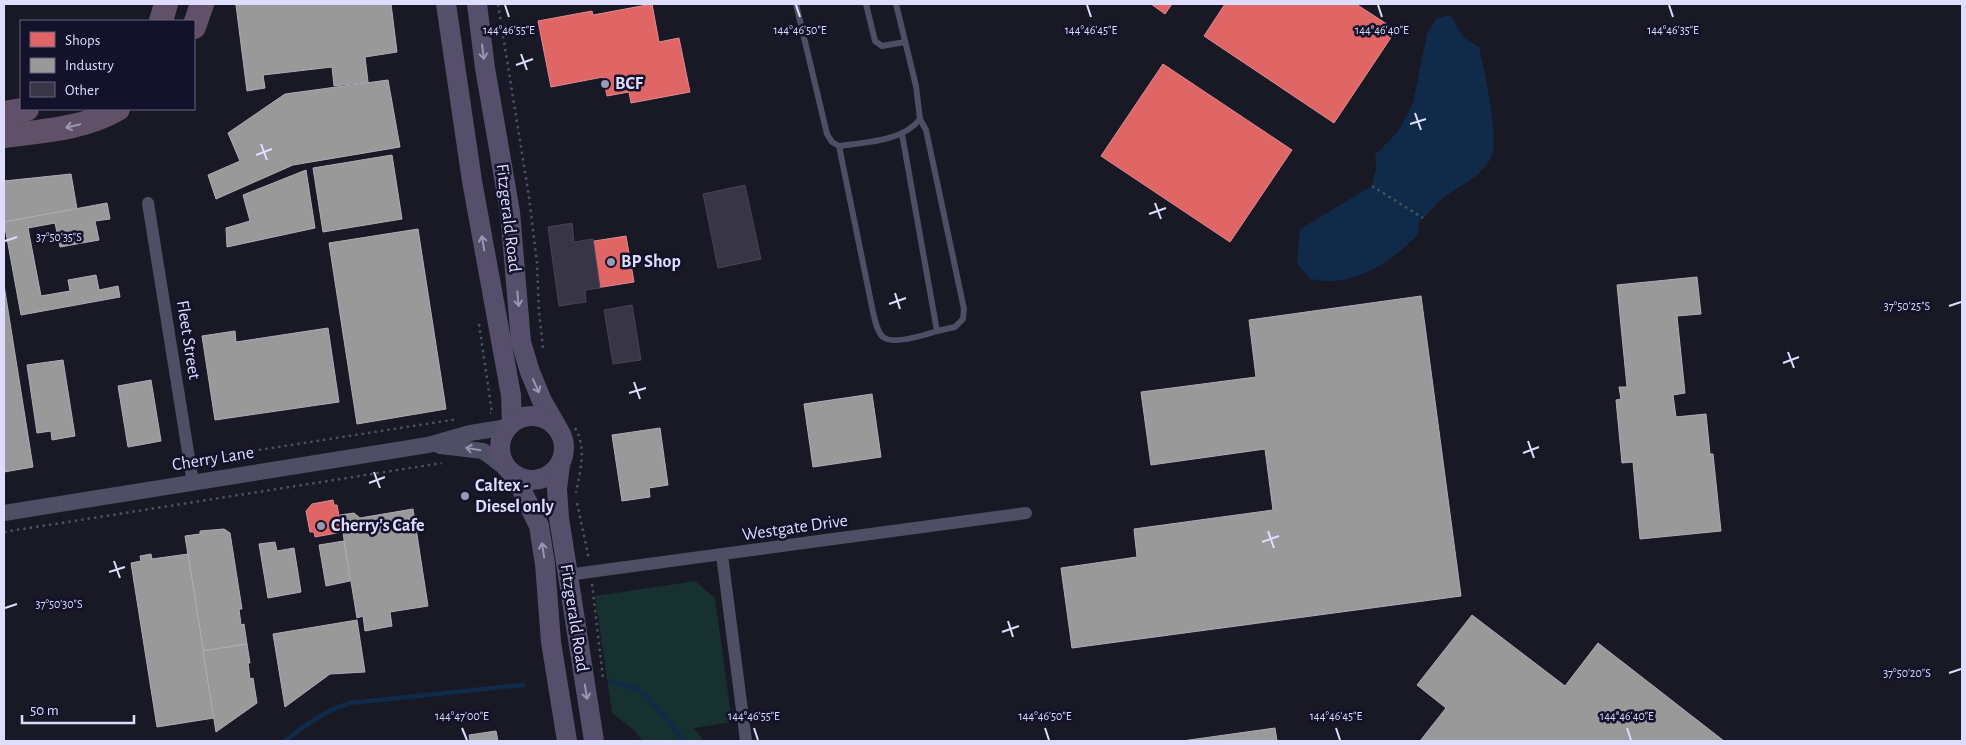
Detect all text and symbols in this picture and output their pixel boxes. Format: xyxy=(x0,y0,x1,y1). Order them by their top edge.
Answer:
legend xyxy=(20,20,195,110)
text: 144°46'55"E xyxy=(483,24,535,36)
text: 144°46'50"E xyxy=(773,24,827,36)
text: 144°46'45"E xyxy=(1065,24,1117,36)
text: 144°46'40"E xyxy=(1355,24,1409,36)
text: 144°46'35"E xyxy=(1647,24,1699,36)
text: Shops xyxy=(65,33,100,48)
one-way arrow xyxy=(478,44,488,60)
text: Industry xyxy=(65,58,114,73)
place label: BCF xyxy=(615,75,644,93)
marker: BCF xyxy=(599,78,611,90)
text: Other xyxy=(65,83,99,98)
one-way arrow xyxy=(65,122,81,131)
street label: Fitzgerald Road xyxy=(492,163,524,273)
text: 37°50'35"S xyxy=(36,231,82,243)
one-way arrow xyxy=(477,236,487,252)
place label: BP Shop xyxy=(621,253,681,271)
marker: BP Shop xyxy=(605,256,617,268)
one-way arrow xyxy=(513,291,523,307)
street label: Fleet Street xyxy=(173,299,203,381)
text: 37°50'25"S xyxy=(1884,300,1930,312)
one-way arrow xyxy=(531,378,541,393)
street label: Cherry Lane xyxy=(171,444,255,474)
one-way arrow xyxy=(465,444,481,454)
place label: Caltex - Diesel only xyxy=(475,477,555,516)
marker: Caltex - Diesel only xyxy=(459,490,471,502)
street label: Westgate Drive xyxy=(741,512,849,544)
place label: Cherry's Cafe xyxy=(331,517,424,535)
marker: Cherry's Cafe xyxy=(315,520,327,532)
one-way arrow xyxy=(538,542,548,558)
street label: Fitzgerald Road xyxy=(557,563,591,673)
text: 37°50'30"S xyxy=(35,598,83,610)
text: 37°50'20"S xyxy=(1883,667,1931,679)
one-way arrow xyxy=(582,684,592,700)
scale bar xyxy=(22,692,135,724)
text: 50 m xyxy=(30,703,59,718)
text: 144°47'00"E xyxy=(435,710,489,722)
text: 144°46'55"E xyxy=(728,710,780,722)
text: 144°46'50"E xyxy=(1018,710,1072,722)
text: 144°46'45"E xyxy=(1310,710,1362,722)
text: 144°46'40"E xyxy=(1600,710,1654,722)

